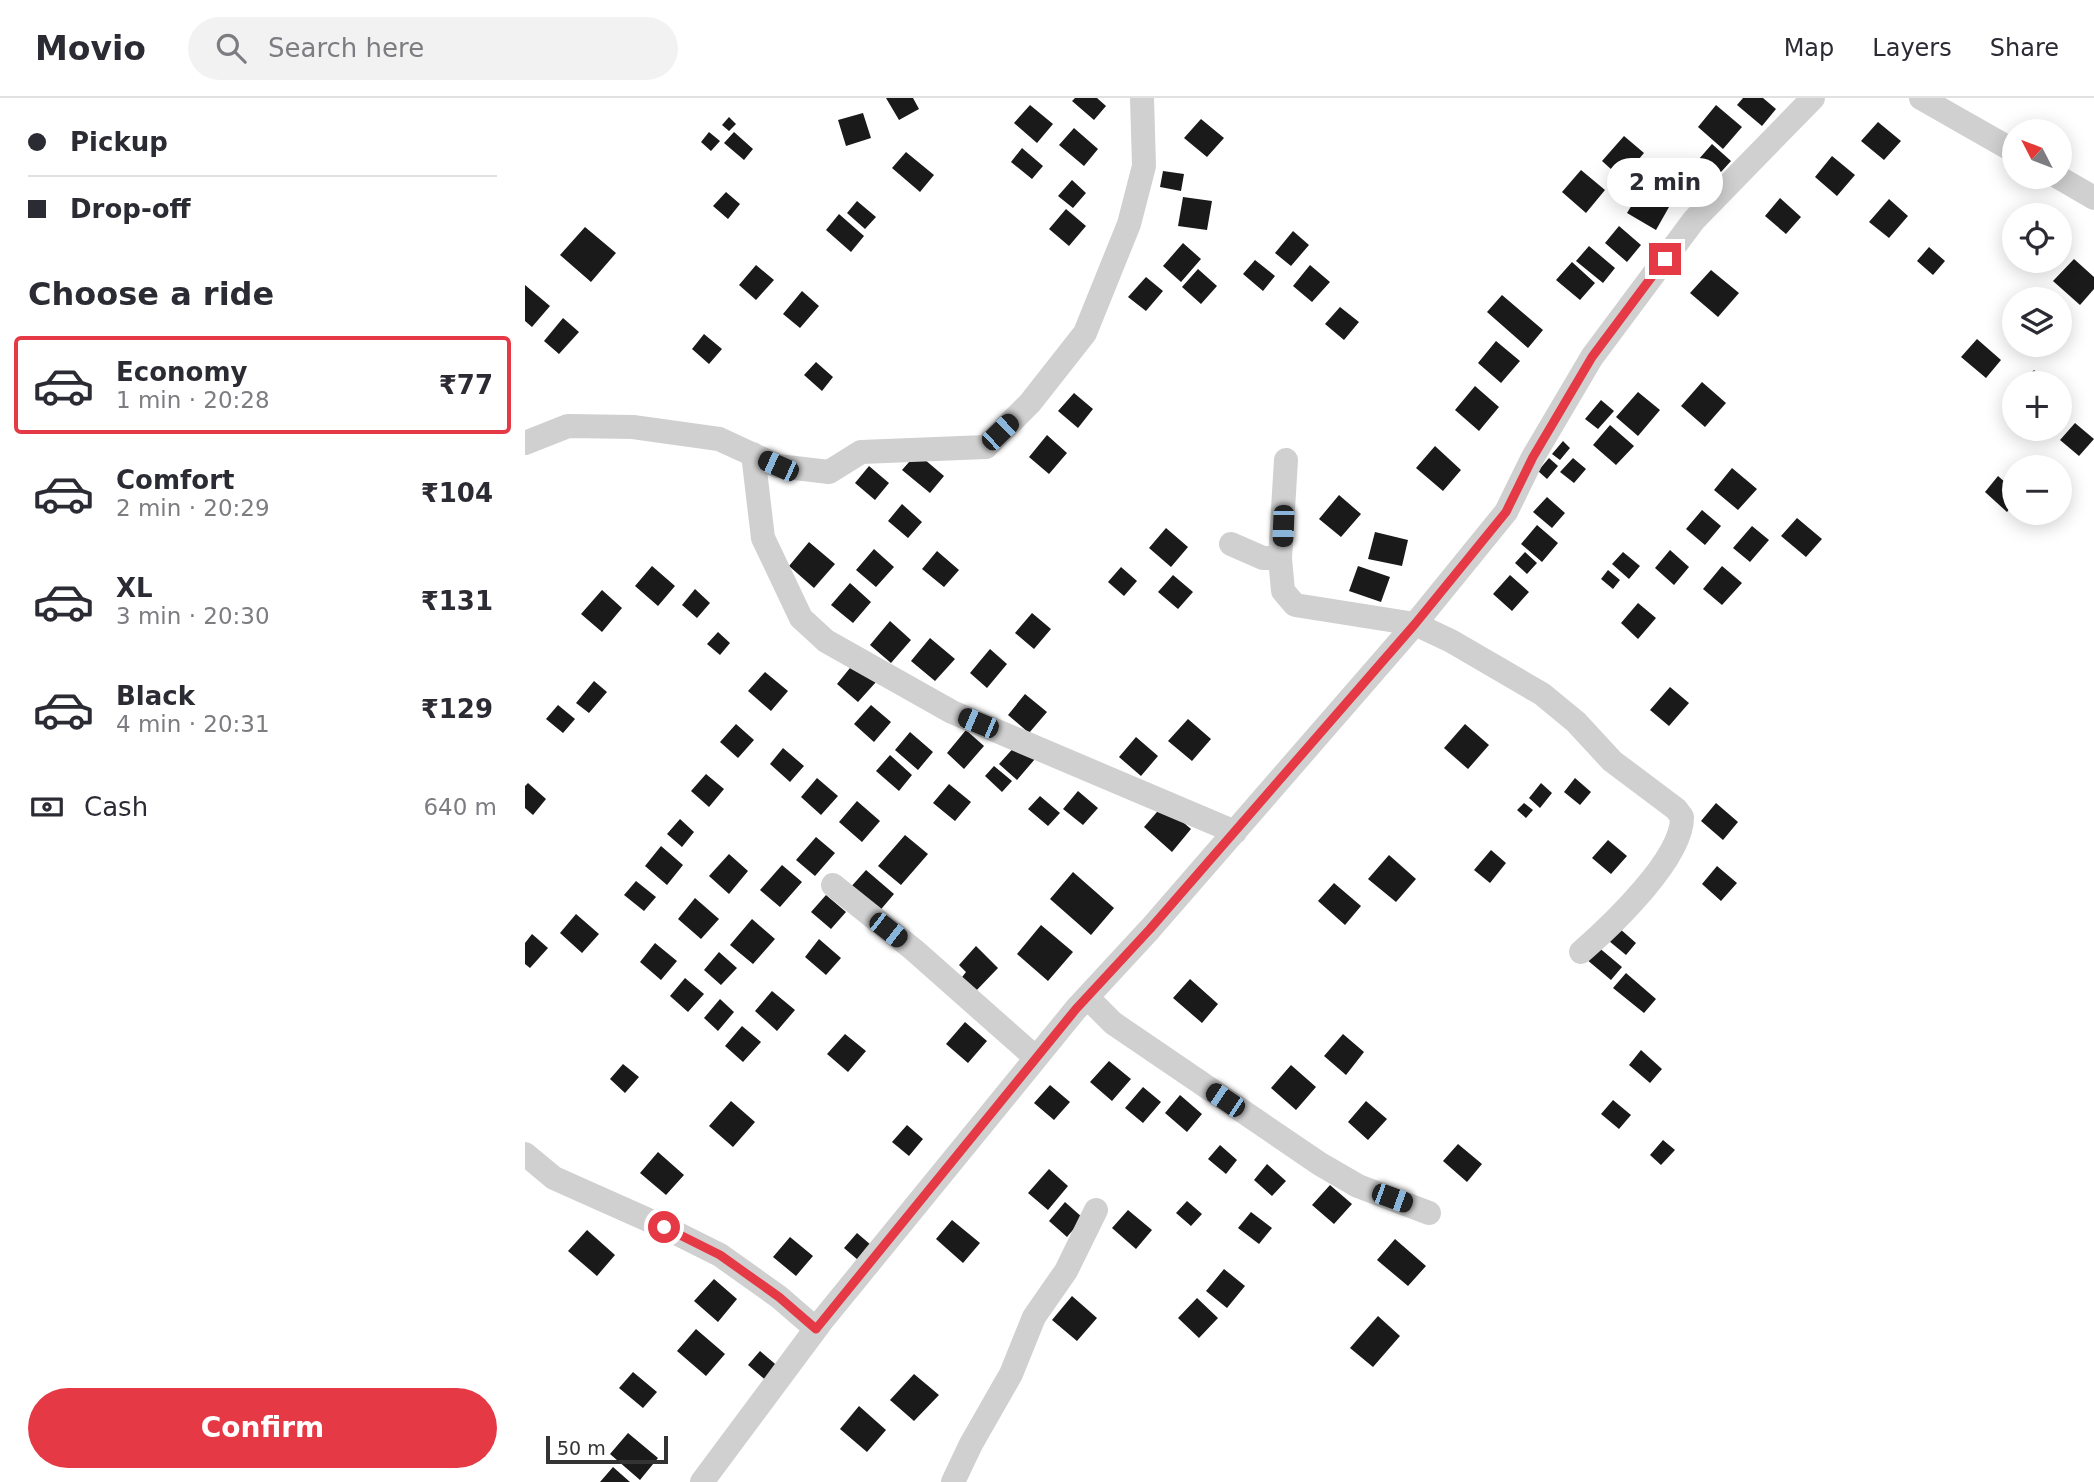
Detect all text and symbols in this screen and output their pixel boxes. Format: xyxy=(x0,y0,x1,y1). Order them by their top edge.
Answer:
search box xyxy=(188,17,678,80)
text: Movio xyxy=(35,29,146,68)
icon: search xyxy=(212,29,250,67)
text: Search here xyxy=(268,33,424,63)
text: Map xyxy=(1784,34,1834,62)
text: Layers xyxy=(1872,34,1952,62)
text: Share xyxy=(1990,34,2059,62)
north arrow xyxy=(2002,119,2072,189)
map controls xyxy=(2002,119,2072,525)
text: Pickup xyxy=(70,127,168,157)
callout: 2 min xyxy=(1607,158,1723,206)
text: 2 min xyxy=(1629,169,1701,195)
text: Drop-off xyxy=(70,194,191,224)
button: locate xyxy=(2002,203,2072,273)
route end xyxy=(1649,243,1681,275)
text: Choose a ride xyxy=(28,275,274,313)
button: layers xyxy=(2002,287,2072,357)
icon: car xyxy=(32,354,95,417)
text: Economy xyxy=(116,357,247,387)
text: ₹77 xyxy=(439,370,493,400)
button: + xyxy=(2002,371,2072,441)
text: 1 min · 20:28 xyxy=(116,387,270,413)
car xyxy=(978,410,1023,454)
car xyxy=(755,448,802,484)
button: − xyxy=(2002,455,2072,525)
icon: car xyxy=(32,462,95,525)
text: Comfort xyxy=(116,465,234,495)
text: ₹104 xyxy=(421,478,493,508)
text: 2 min · 20:29 xyxy=(116,495,270,521)
car xyxy=(1272,505,1295,547)
icon: car xyxy=(32,570,95,633)
text: XL xyxy=(116,573,153,603)
text: ₹131 xyxy=(421,586,493,616)
text: 3 min · 20:30 xyxy=(116,603,270,629)
icon: car xyxy=(32,678,95,741)
text: Black xyxy=(116,681,195,711)
text: ₹129 xyxy=(421,694,493,724)
car xyxy=(955,705,1002,741)
text: 4 min · 20:31 xyxy=(116,711,270,737)
icon: cash xyxy=(28,788,66,826)
text: Cash xyxy=(84,792,148,822)
text: 640 m xyxy=(423,794,497,820)
car xyxy=(865,909,912,951)
car xyxy=(1202,1080,1249,1120)
car xyxy=(1369,1181,1416,1215)
route start xyxy=(648,1211,680,1243)
button: Confirm xyxy=(28,1388,497,1468)
scale bar xyxy=(546,1433,669,1465)
text: 50 m xyxy=(557,1437,606,1459)

